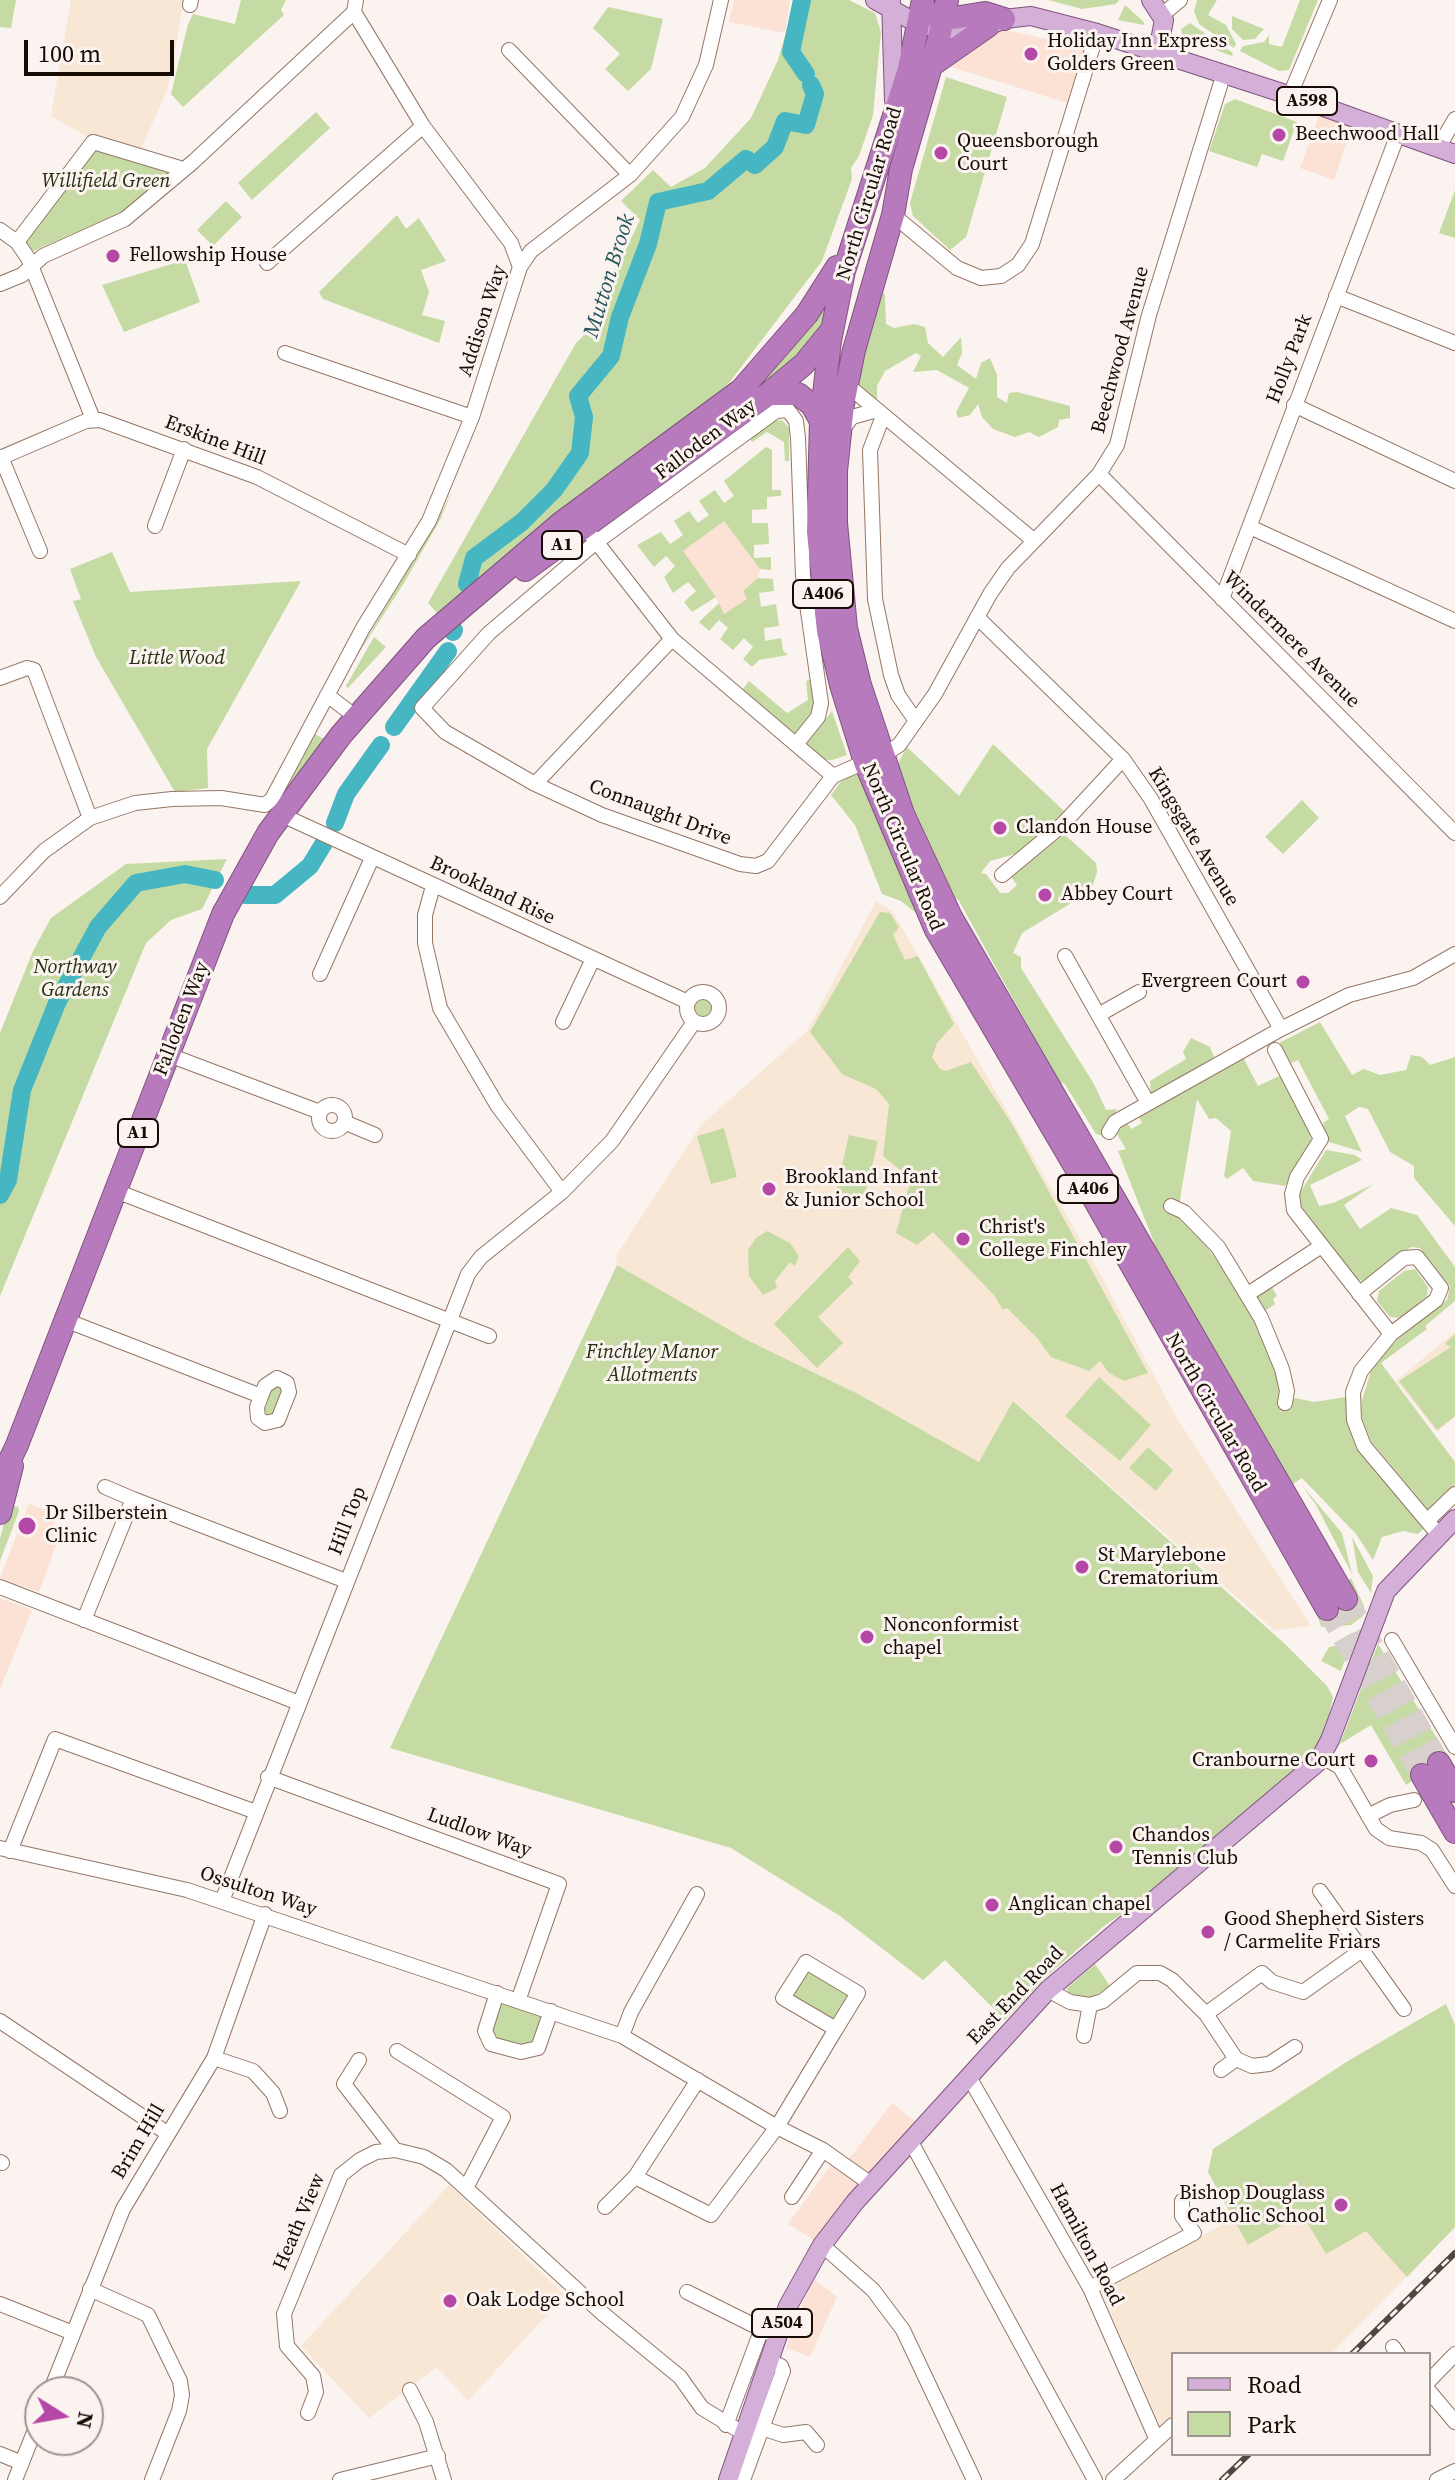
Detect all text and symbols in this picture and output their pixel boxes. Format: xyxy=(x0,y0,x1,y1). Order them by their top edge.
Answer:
scale bar xyxy=(28,24,178,74)
place label: Holiday Inn Express Golders Green xyxy=(1047,30,1227,77)
text: 100 m xyxy=(38,37,101,70)
marker: Holiday Inn Express Golders Green xyxy=(1022,45,1040,63)
road number: A598 xyxy=(1277,87,1337,115)
street label: North Circular Road xyxy=(832,104,908,284)
place label: Beechwood Hall xyxy=(1295,123,1439,147)
marker: Beechwood Hall xyxy=(1270,126,1288,144)
place label: Queensborough Court xyxy=(957,130,1099,177)
marker: Queensborough Court xyxy=(932,144,950,162)
park label: Willifield Green xyxy=(42,170,170,194)
water label: Mutton Brook xyxy=(579,211,641,341)
place label: Fellowship House xyxy=(129,244,287,268)
marker: Fellowship House xyxy=(104,247,122,265)
street label: Addison Way xyxy=(454,262,512,380)
street label: Beechwood Avenue xyxy=(1087,264,1155,436)
street label: Holly Park xyxy=(1262,311,1318,407)
street label: Falloden Way xyxy=(651,394,761,486)
street label: Erskine Hill xyxy=(161,411,269,471)
road number: A1 xyxy=(542,531,582,559)
street label: Windermere Avenue xyxy=(1217,566,1365,714)
road number: A406 xyxy=(793,580,853,608)
park label: Little Wood xyxy=(129,647,225,671)
street label: North Circular Road xyxy=(856,759,948,935)
street label: Kingsgate Avenue xyxy=(1142,763,1244,911)
street label: Connaught Drive xyxy=(585,775,735,851)
place label: Clandon House xyxy=(1016,816,1152,840)
marker: Clandon House xyxy=(991,819,1009,837)
street label: Brookland Rise xyxy=(426,852,558,930)
place label: Abbey Court xyxy=(1061,883,1172,907)
marker: Abbey Court xyxy=(1036,886,1054,904)
park label: Northway Gardens xyxy=(33,956,117,1003)
street label: Falloden Way xyxy=(149,959,215,1079)
place label: Evergreen Court xyxy=(1141,970,1287,994)
marker: Evergreen Court xyxy=(1294,973,1312,991)
road number: A1 xyxy=(118,1119,158,1147)
place label: Brookland Infant & Junior School xyxy=(785,1166,938,1213)
road number: A406 xyxy=(1058,1175,1118,1203)
marker: Brookland Infant & Junior School xyxy=(760,1180,778,1198)
place label: Christ's College Finchley xyxy=(979,1216,1127,1263)
marker: Christ's College Finchley xyxy=(954,1230,972,1248)
street label: North Circular Road xyxy=(1160,1329,1270,1497)
park label: Finchley Manor Allotments xyxy=(586,1341,718,1388)
street label: Hill Top xyxy=(324,1483,372,1559)
place label: Dr Silberstein Clinic xyxy=(45,1502,168,1549)
marker: Dr Silberstein Clinic xyxy=(16,1515,38,1537)
place label: St Marylebone Crematorium xyxy=(1098,1544,1226,1591)
marker: St Marylebone Crematorium xyxy=(1073,1558,1091,1576)
place label: Nonconformist chapel xyxy=(883,1614,1019,1661)
marker: Nonconformist chapel xyxy=(858,1628,876,1646)
place label: Cranbourne Court xyxy=(1192,1749,1355,1773)
marker: Cranbourne Court xyxy=(1362,1752,1380,1770)
street label: Ludlow Way xyxy=(424,1803,534,1863)
place label: Chandos Tennis Club xyxy=(1132,1824,1238,1871)
marker: Chandos Tennis Club xyxy=(1107,1838,1125,1856)
street label: Ossulton Way xyxy=(197,1862,319,1922)
place label: Anglican chapel xyxy=(1008,1893,1151,1917)
marker: Anglican chapel xyxy=(983,1896,1001,1914)
place label: Good Shepherd Sisters / Carmelite Friars xyxy=(1224,1908,1424,1955)
marker: Good Shepherd Sisters / Carmelite Friars xyxy=(1199,1923,1217,1941)
street label: East End Road xyxy=(963,1942,1069,2050)
street label: Brim Hill xyxy=(107,2100,171,2184)
street label: Heath View xyxy=(269,2170,331,2274)
street label: Hamilton Road xyxy=(1044,2180,1128,2310)
place label: Bishop Douglass Catholic School xyxy=(1179,2182,1325,2229)
marker: Bishop Douglass Catholic School xyxy=(1332,2196,1350,2214)
place label: Oak Lodge School xyxy=(466,2289,624,2313)
marker: Oak Lodge School xyxy=(441,2292,459,2310)
road number: A504 xyxy=(752,2309,812,2337)
legend xyxy=(1171,2352,1431,2456)
text: Road xyxy=(1247,2368,1301,2401)
north arrow xyxy=(24,2376,104,2456)
text: Park xyxy=(1247,2408,1296,2441)
text: N xyxy=(69,2409,102,2431)

